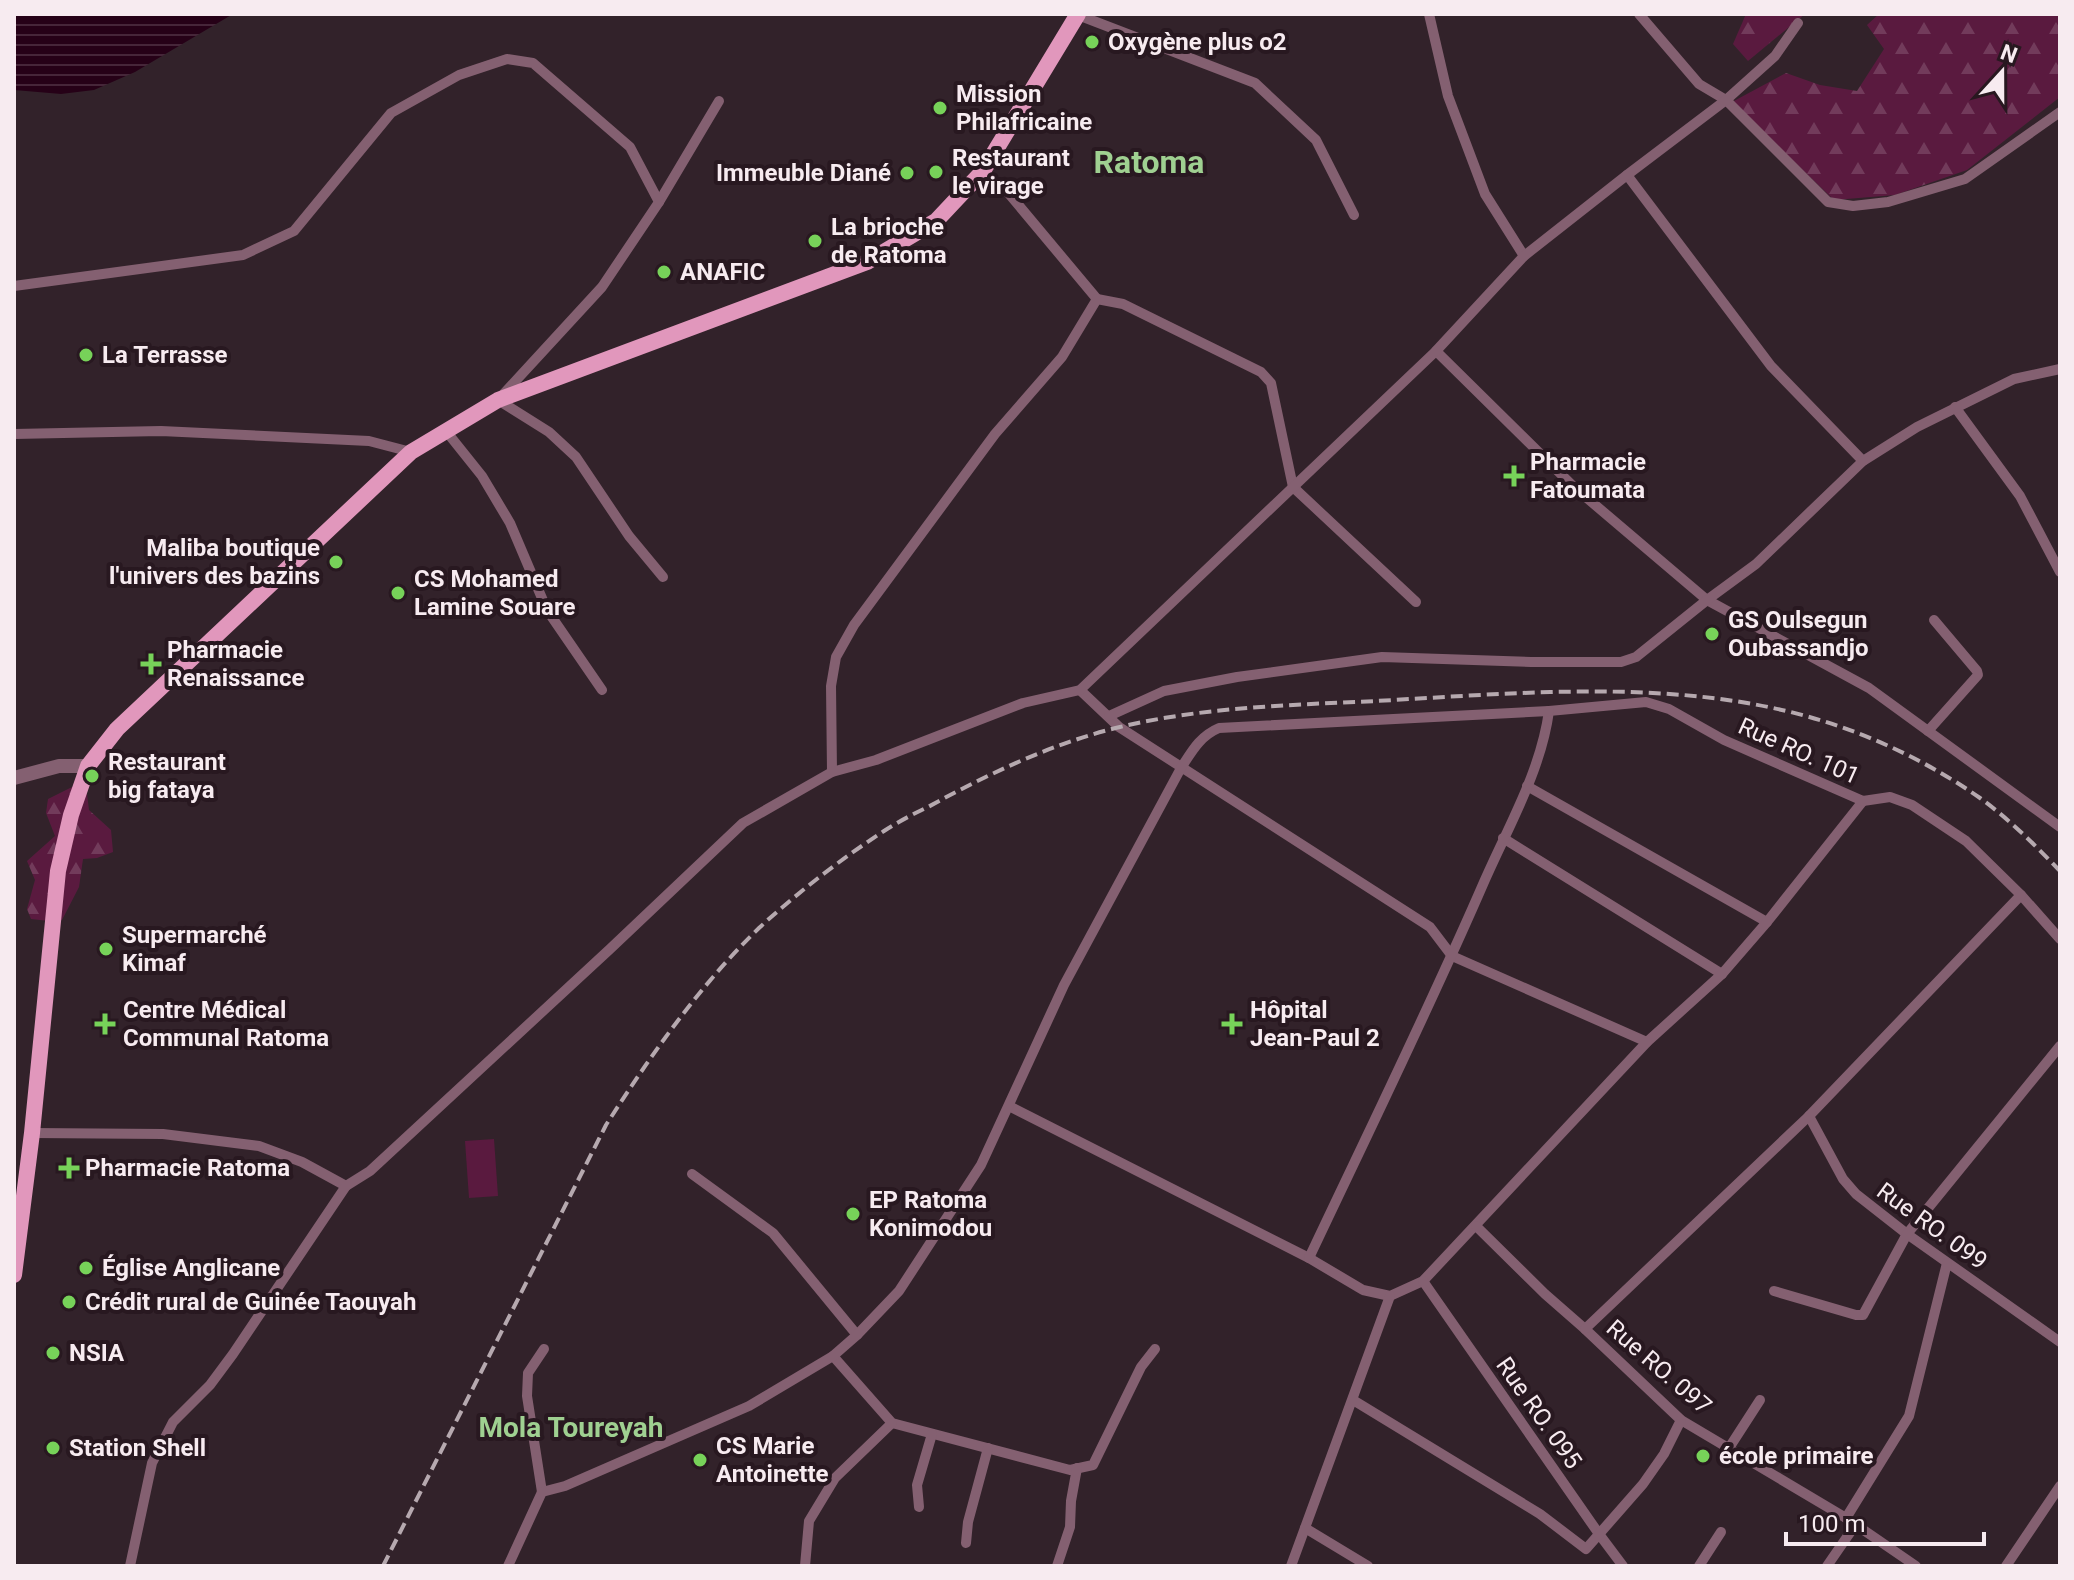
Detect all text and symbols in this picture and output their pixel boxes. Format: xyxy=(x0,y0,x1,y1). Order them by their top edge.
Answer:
place label: Oxygène plus o2 xyxy=(1108,28,1287,56)
north arrow xyxy=(1962,32,2042,112)
marker: Oxygène plus o2 xyxy=(1083,33,1101,51)
text: N xyxy=(1997,39,2021,68)
place label: Mission Philafricaine xyxy=(956,80,1092,136)
marker: Mission Philafricaine xyxy=(931,99,949,117)
district label: Ratoma xyxy=(1094,143,1204,181)
place label: Restaurant le virage xyxy=(952,144,1070,200)
place label: Immeuble Diané xyxy=(716,159,891,187)
marker: Restaurant le virage xyxy=(927,163,945,181)
marker: Immeuble Diané xyxy=(898,164,916,182)
place label: La brioche de Ratoma xyxy=(831,213,947,269)
marker: La brioche de Ratoma xyxy=(806,232,824,250)
place label: ANAFIC xyxy=(680,258,765,286)
marker: ANAFIC xyxy=(655,263,673,281)
place label: La Terrasse xyxy=(102,341,228,369)
marker: La Terrasse xyxy=(77,346,95,364)
place label: Pharmacie Fatoumata xyxy=(1530,448,1646,504)
marker: Pharmacie Fatoumata xyxy=(1505,467,1523,485)
place label: Maliba boutique l'univers des bazins xyxy=(109,534,320,590)
marker: Maliba boutique l'univers des bazins xyxy=(327,553,345,571)
place label: CS Mohamed Lamine Souare xyxy=(414,565,576,621)
marker: CS Mohamed Lamine Souare xyxy=(389,584,407,602)
place label: GS Oulsegun Oubassandjo xyxy=(1728,606,1869,662)
marker: GS Oulsegun Oubassandjo xyxy=(1703,625,1721,643)
place label: Pharmacie Renaissance xyxy=(167,636,304,692)
marker: Pharmacie Renaissance xyxy=(142,655,160,673)
street label: Rue RO. 101 xyxy=(1734,712,1864,790)
place label: Restaurant big fataya xyxy=(108,748,226,804)
marker: Restaurant big fataya xyxy=(83,767,101,785)
place label: Supermarché Kimaf xyxy=(122,921,267,977)
marker: Supermarché Kimaf xyxy=(97,940,115,958)
place label: Centre Médical Communal Ratoma xyxy=(123,996,329,1052)
place label: Hôpital Jean-Paul 2 xyxy=(1250,996,1380,1052)
marker: Centre Médical Communal Ratoma xyxy=(94,1013,116,1035)
marker: Hôpital Jean-Paul 2 xyxy=(1221,1013,1243,1035)
place label: Pharmacie Ratoma xyxy=(85,1154,290,1182)
marker: Pharmacie Ratoma xyxy=(60,1159,78,1177)
street label: Rue RO. 099 xyxy=(1871,1177,1993,1275)
place label: EP Ratoma Konimodou xyxy=(869,1186,992,1242)
marker: EP Ratoma Konimodou xyxy=(844,1205,862,1223)
place label: Église Anglicane xyxy=(102,1254,280,1282)
marker: Église Anglicane xyxy=(77,1259,95,1277)
place label: Crédit rural de Guinée Taouyah xyxy=(85,1288,416,1316)
marker: Crédit rural de Guinée Taouyah xyxy=(60,1293,78,1311)
street label: Rue RO. 097 xyxy=(1601,1314,1717,1420)
place label: NSIA xyxy=(69,1339,125,1367)
marker: NSIA xyxy=(44,1344,62,1362)
street label: Rue RO. 095 xyxy=(1490,1352,1588,1474)
district label: Mola Toureyah xyxy=(479,1411,663,1444)
place label: CS Marie Antoinette xyxy=(716,1432,829,1488)
place label: Station Shell xyxy=(69,1434,206,1462)
marker: Station Shell xyxy=(44,1439,62,1457)
place label: école primaire xyxy=(1719,1442,1873,1470)
marker: école primaire xyxy=(1694,1447,1712,1465)
marker: CS Marie Antoinette xyxy=(691,1451,709,1469)
scale bar xyxy=(1786,1496,1984,1546)
text: 100 m xyxy=(1798,1510,1865,1538)

